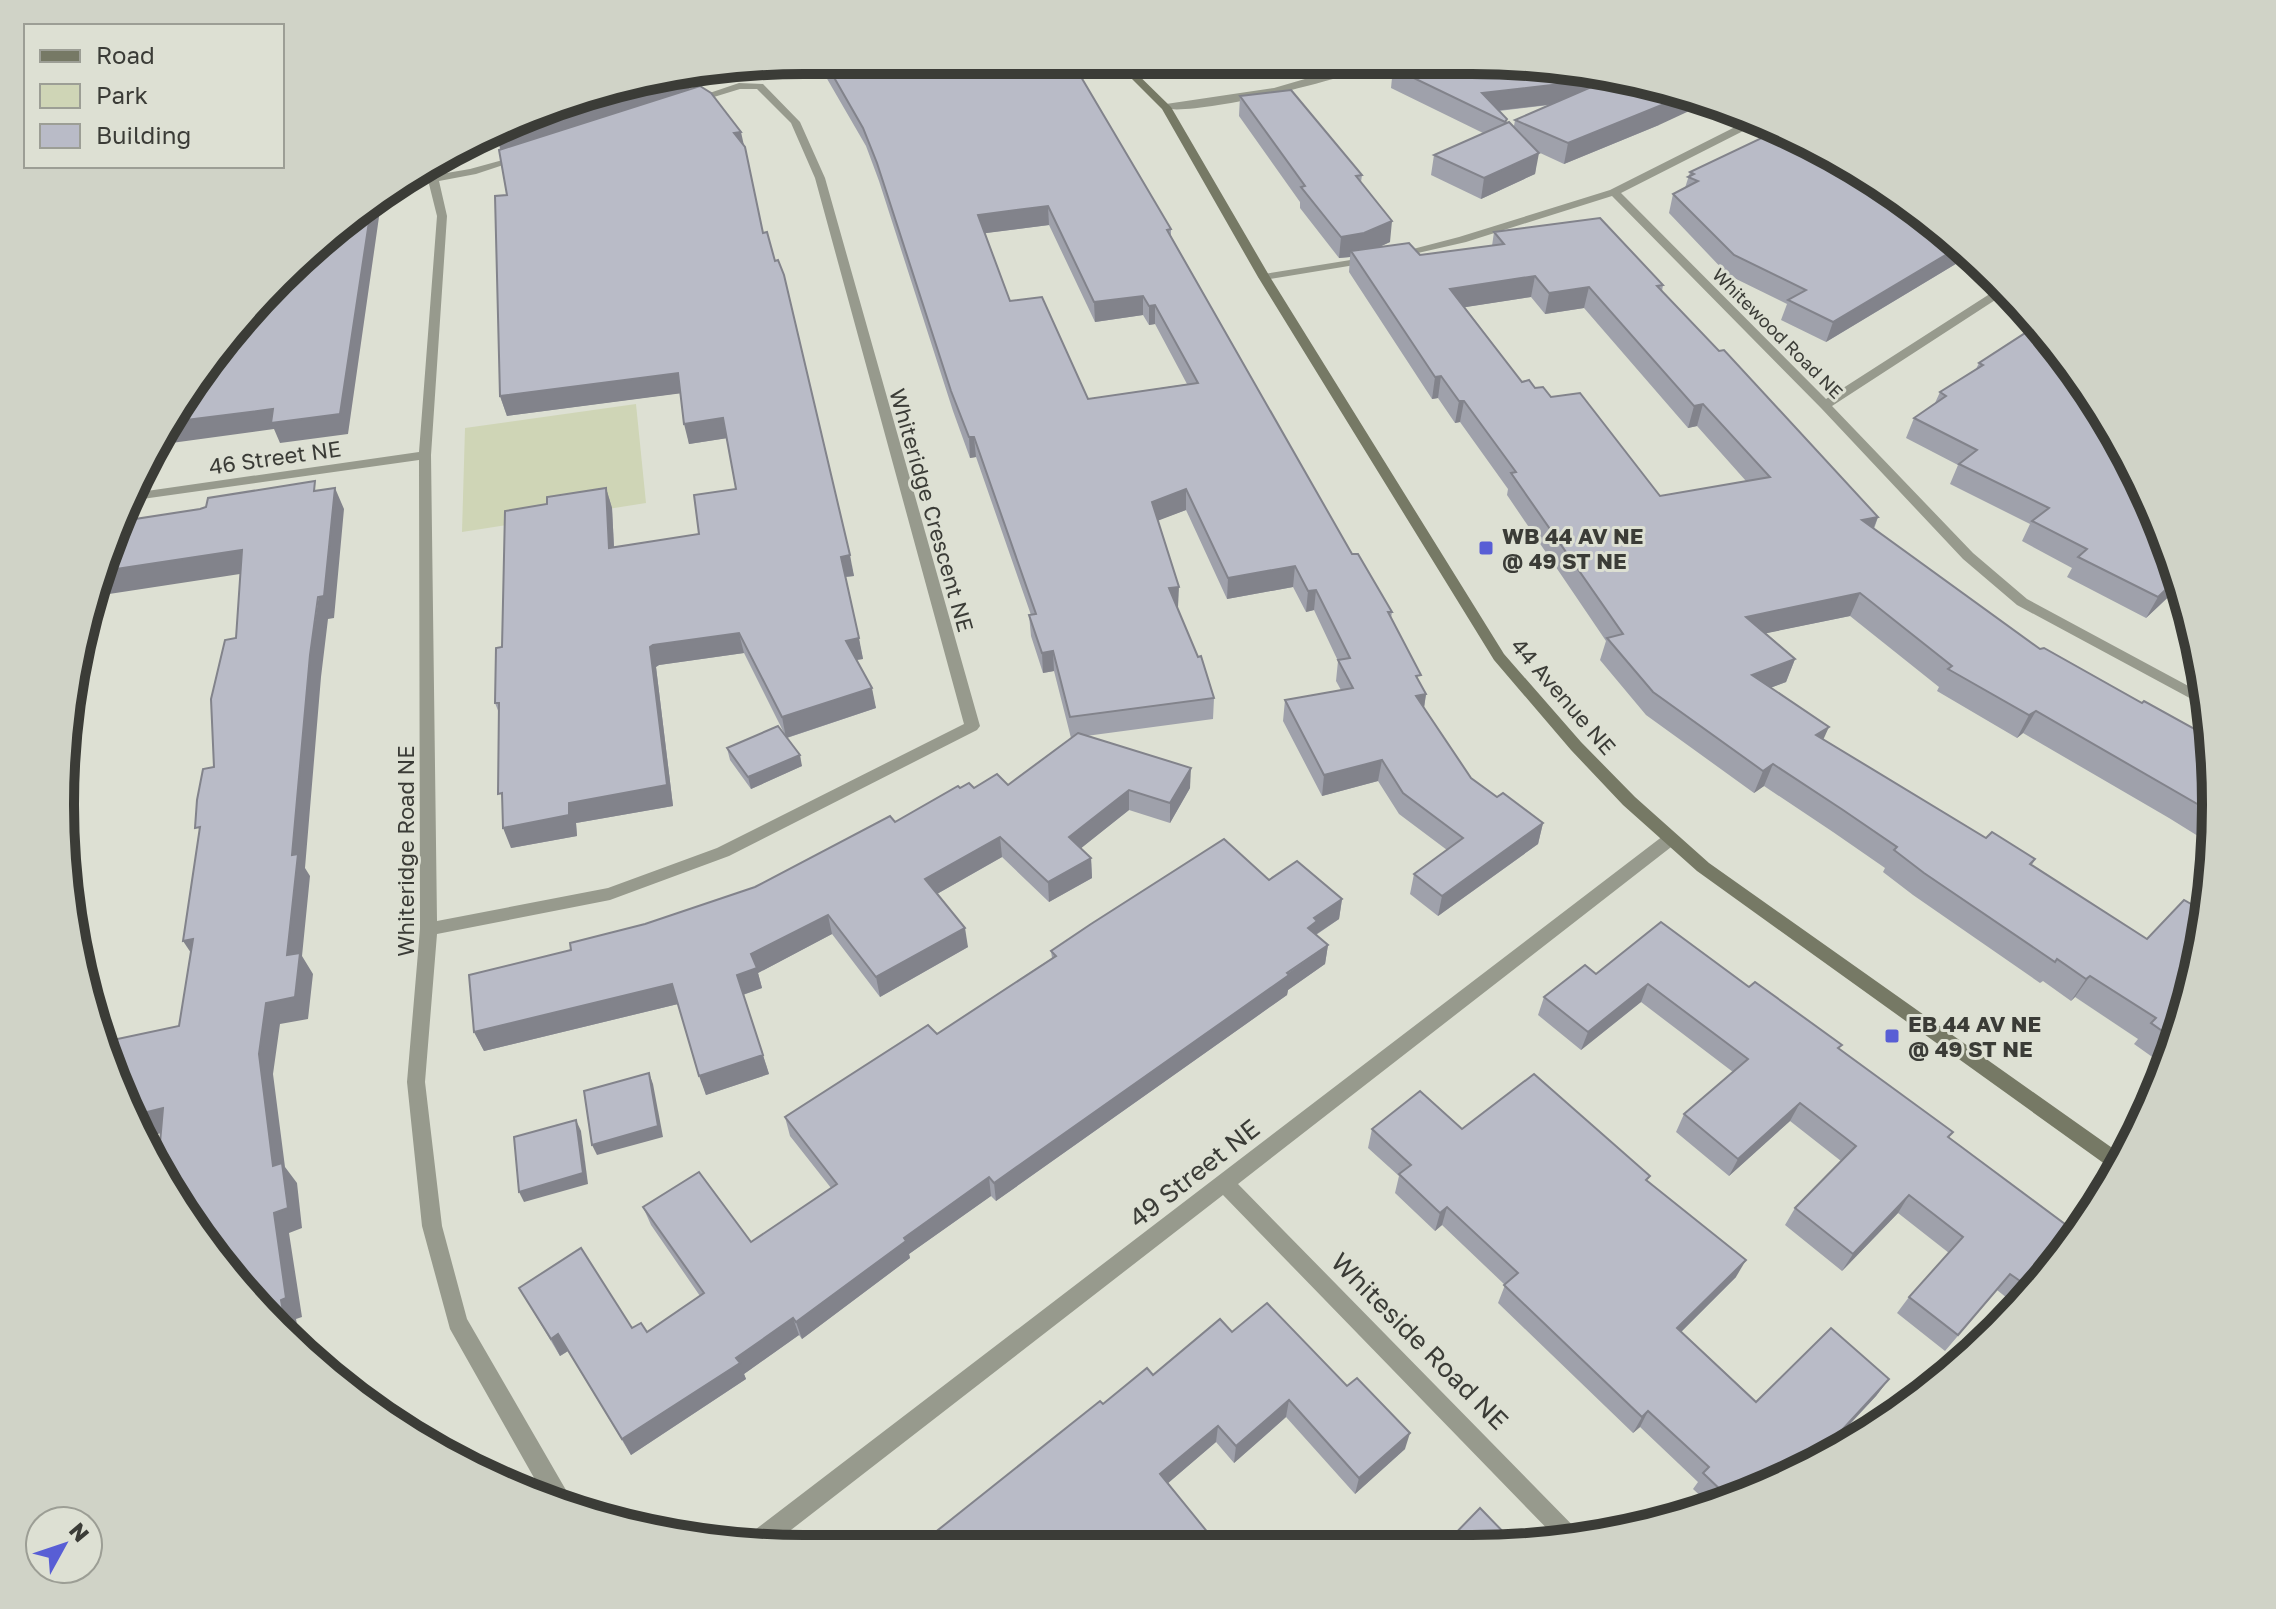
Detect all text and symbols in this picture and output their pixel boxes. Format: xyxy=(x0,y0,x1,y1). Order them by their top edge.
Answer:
legend xyxy=(24,24,284,168)
text: Road xyxy=(96,40,155,69)
text: Park xyxy=(96,80,148,109)
text: Building xyxy=(96,120,191,149)
street label: Whitewood Road NE xyxy=(1708,263,1848,403)
street label: Whiteridge Crescent NE xyxy=(884,385,980,635)
street label: 46 Street NE xyxy=(207,434,343,480)
place label: WB 44 AV NE @ 49 ST NE xyxy=(1502,522,1644,574)
marker: WB 44 AV NE @ 49 ST NE xyxy=(1477,539,1495,557)
street label: 44 Avenue NE xyxy=(1506,632,1622,760)
street label: Whiteridge Road NE xyxy=(392,745,419,957)
place label: EB 44 AV NE @ 49 ST NE xyxy=(1908,1010,2041,1062)
marker: EB 44 AV NE @ 49 ST NE xyxy=(1883,1027,1901,1045)
street label: 49 Street NE xyxy=(1123,1112,1265,1234)
street label: Whiteside Road NE xyxy=(1325,1246,1515,1436)
north arrow xyxy=(24,1505,104,1585)
text: N xyxy=(64,1517,95,1547)

